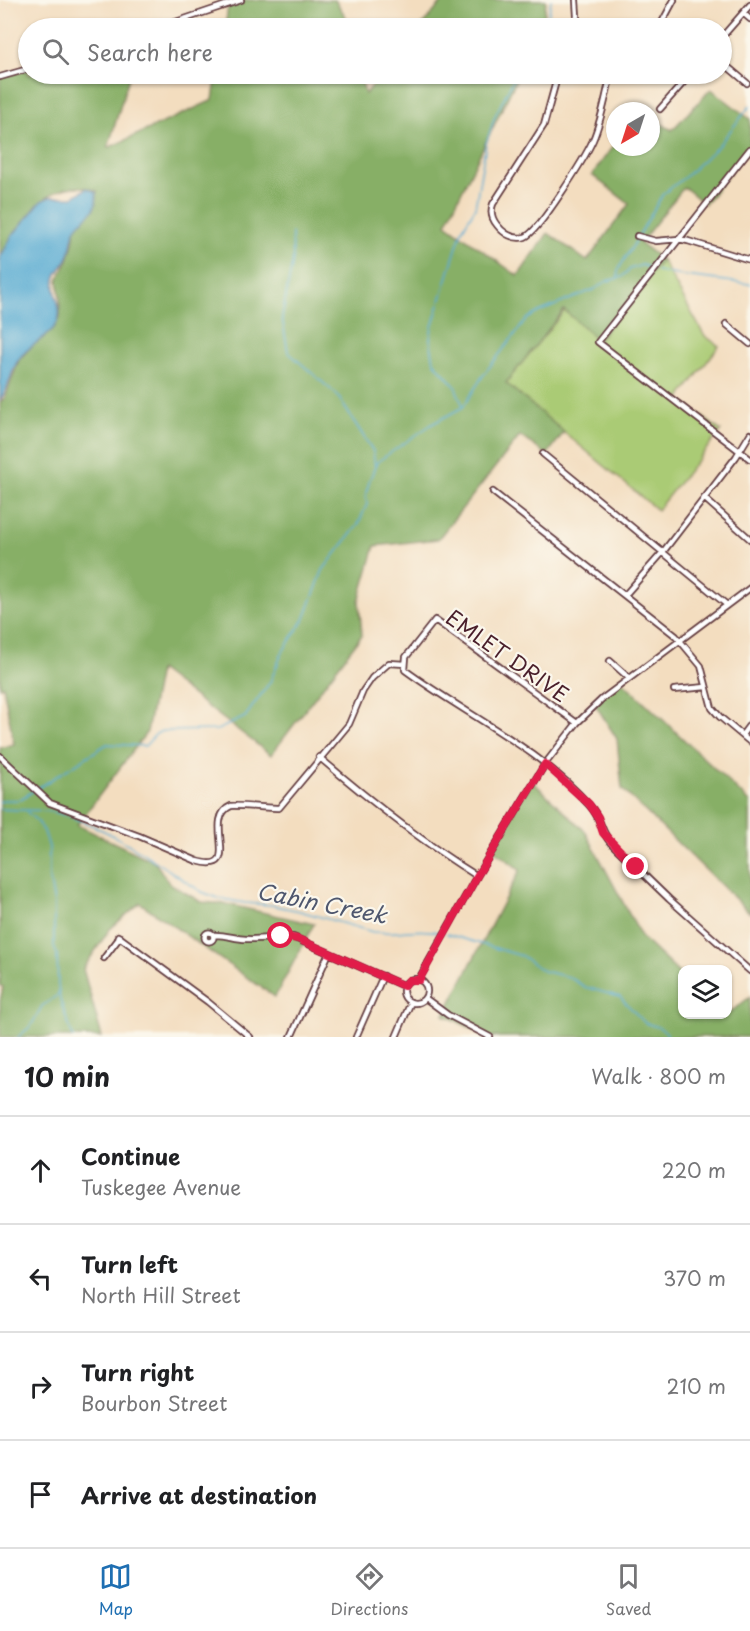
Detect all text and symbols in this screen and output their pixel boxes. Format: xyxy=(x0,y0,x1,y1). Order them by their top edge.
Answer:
search box xyxy=(18,18,732,84)
icon: search xyxy=(39,35,72,68)
text: Search here xyxy=(87,35,213,68)
north arrow xyxy=(606,102,660,156)
street label: EMLET DRIVE xyxy=(440,601,576,709)
route end xyxy=(622,853,648,879)
water label: Cabin Creek xyxy=(254,873,391,931)
route start xyxy=(267,922,293,948)
map controls xyxy=(678,965,732,1019)
button: layers xyxy=(678,965,732,1019)
text: 10 min xyxy=(24,1057,110,1096)
text: Walk · 800 m xyxy=(591,1061,726,1091)
text: Continue xyxy=(81,1139,180,1172)
icon: ahead xyxy=(24,1154,57,1187)
text: 220 m xyxy=(662,1155,726,1185)
text: Tuskegee Avenue xyxy=(81,1172,241,1202)
text: Turn left xyxy=(81,1247,178,1280)
icon: left xyxy=(24,1262,57,1295)
text: 370 m xyxy=(663,1263,726,1293)
text: North Hill Street xyxy=(81,1280,241,1310)
text: Turn right xyxy=(81,1355,194,1388)
icon: right xyxy=(24,1370,57,1403)
text: 210 m xyxy=(667,1371,726,1401)
text: Bourbon Street xyxy=(81,1388,227,1418)
icon: arrive xyxy=(24,1478,57,1511)
text: Arrive at destination xyxy=(81,1478,317,1511)
tab: Map xyxy=(99,1560,133,1620)
tab: Directions xyxy=(330,1560,408,1620)
tab: Saved xyxy=(606,1560,651,1620)

